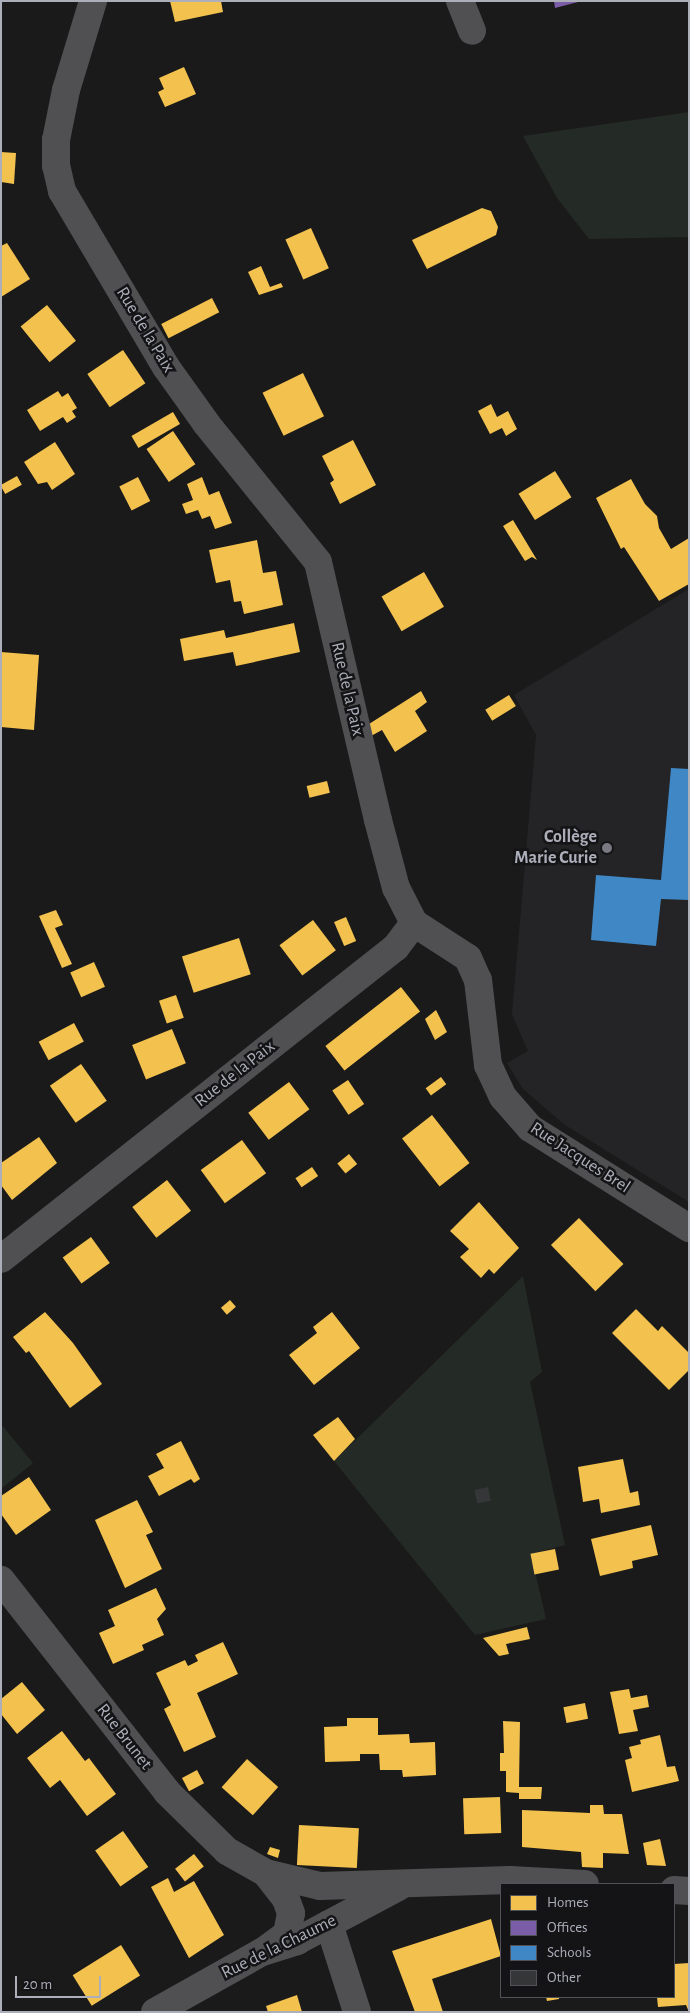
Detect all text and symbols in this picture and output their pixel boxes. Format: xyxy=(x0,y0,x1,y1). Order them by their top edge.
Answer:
street label: Rue de la Paix xyxy=(111,283,179,377)
street label: Rue de la Paix xyxy=(326,640,368,738)
place label: Collège Marie Curie xyxy=(514,827,597,870)
marker: Collège Marie Curie xyxy=(601,842,613,854)
street label: Rue de la Paix xyxy=(191,1036,279,1112)
street label: Rue Jacques Brel xyxy=(526,1118,634,1198)
street label: Rue Brunet xyxy=(92,1700,156,1774)
legend xyxy=(500,1883,675,1998)
text: Homes xyxy=(547,1895,589,1910)
street label: Rue de la Chaume xyxy=(218,1910,340,1984)
text: Offices xyxy=(547,1920,588,1935)
text: Schools xyxy=(547,1945,591,1960)
scale bar xyxy=(18,1966,104,1998)
text: Other xyxy=(547,1970,581,1985)
text: 20 m xyxy=(23,1977,52,1992)

